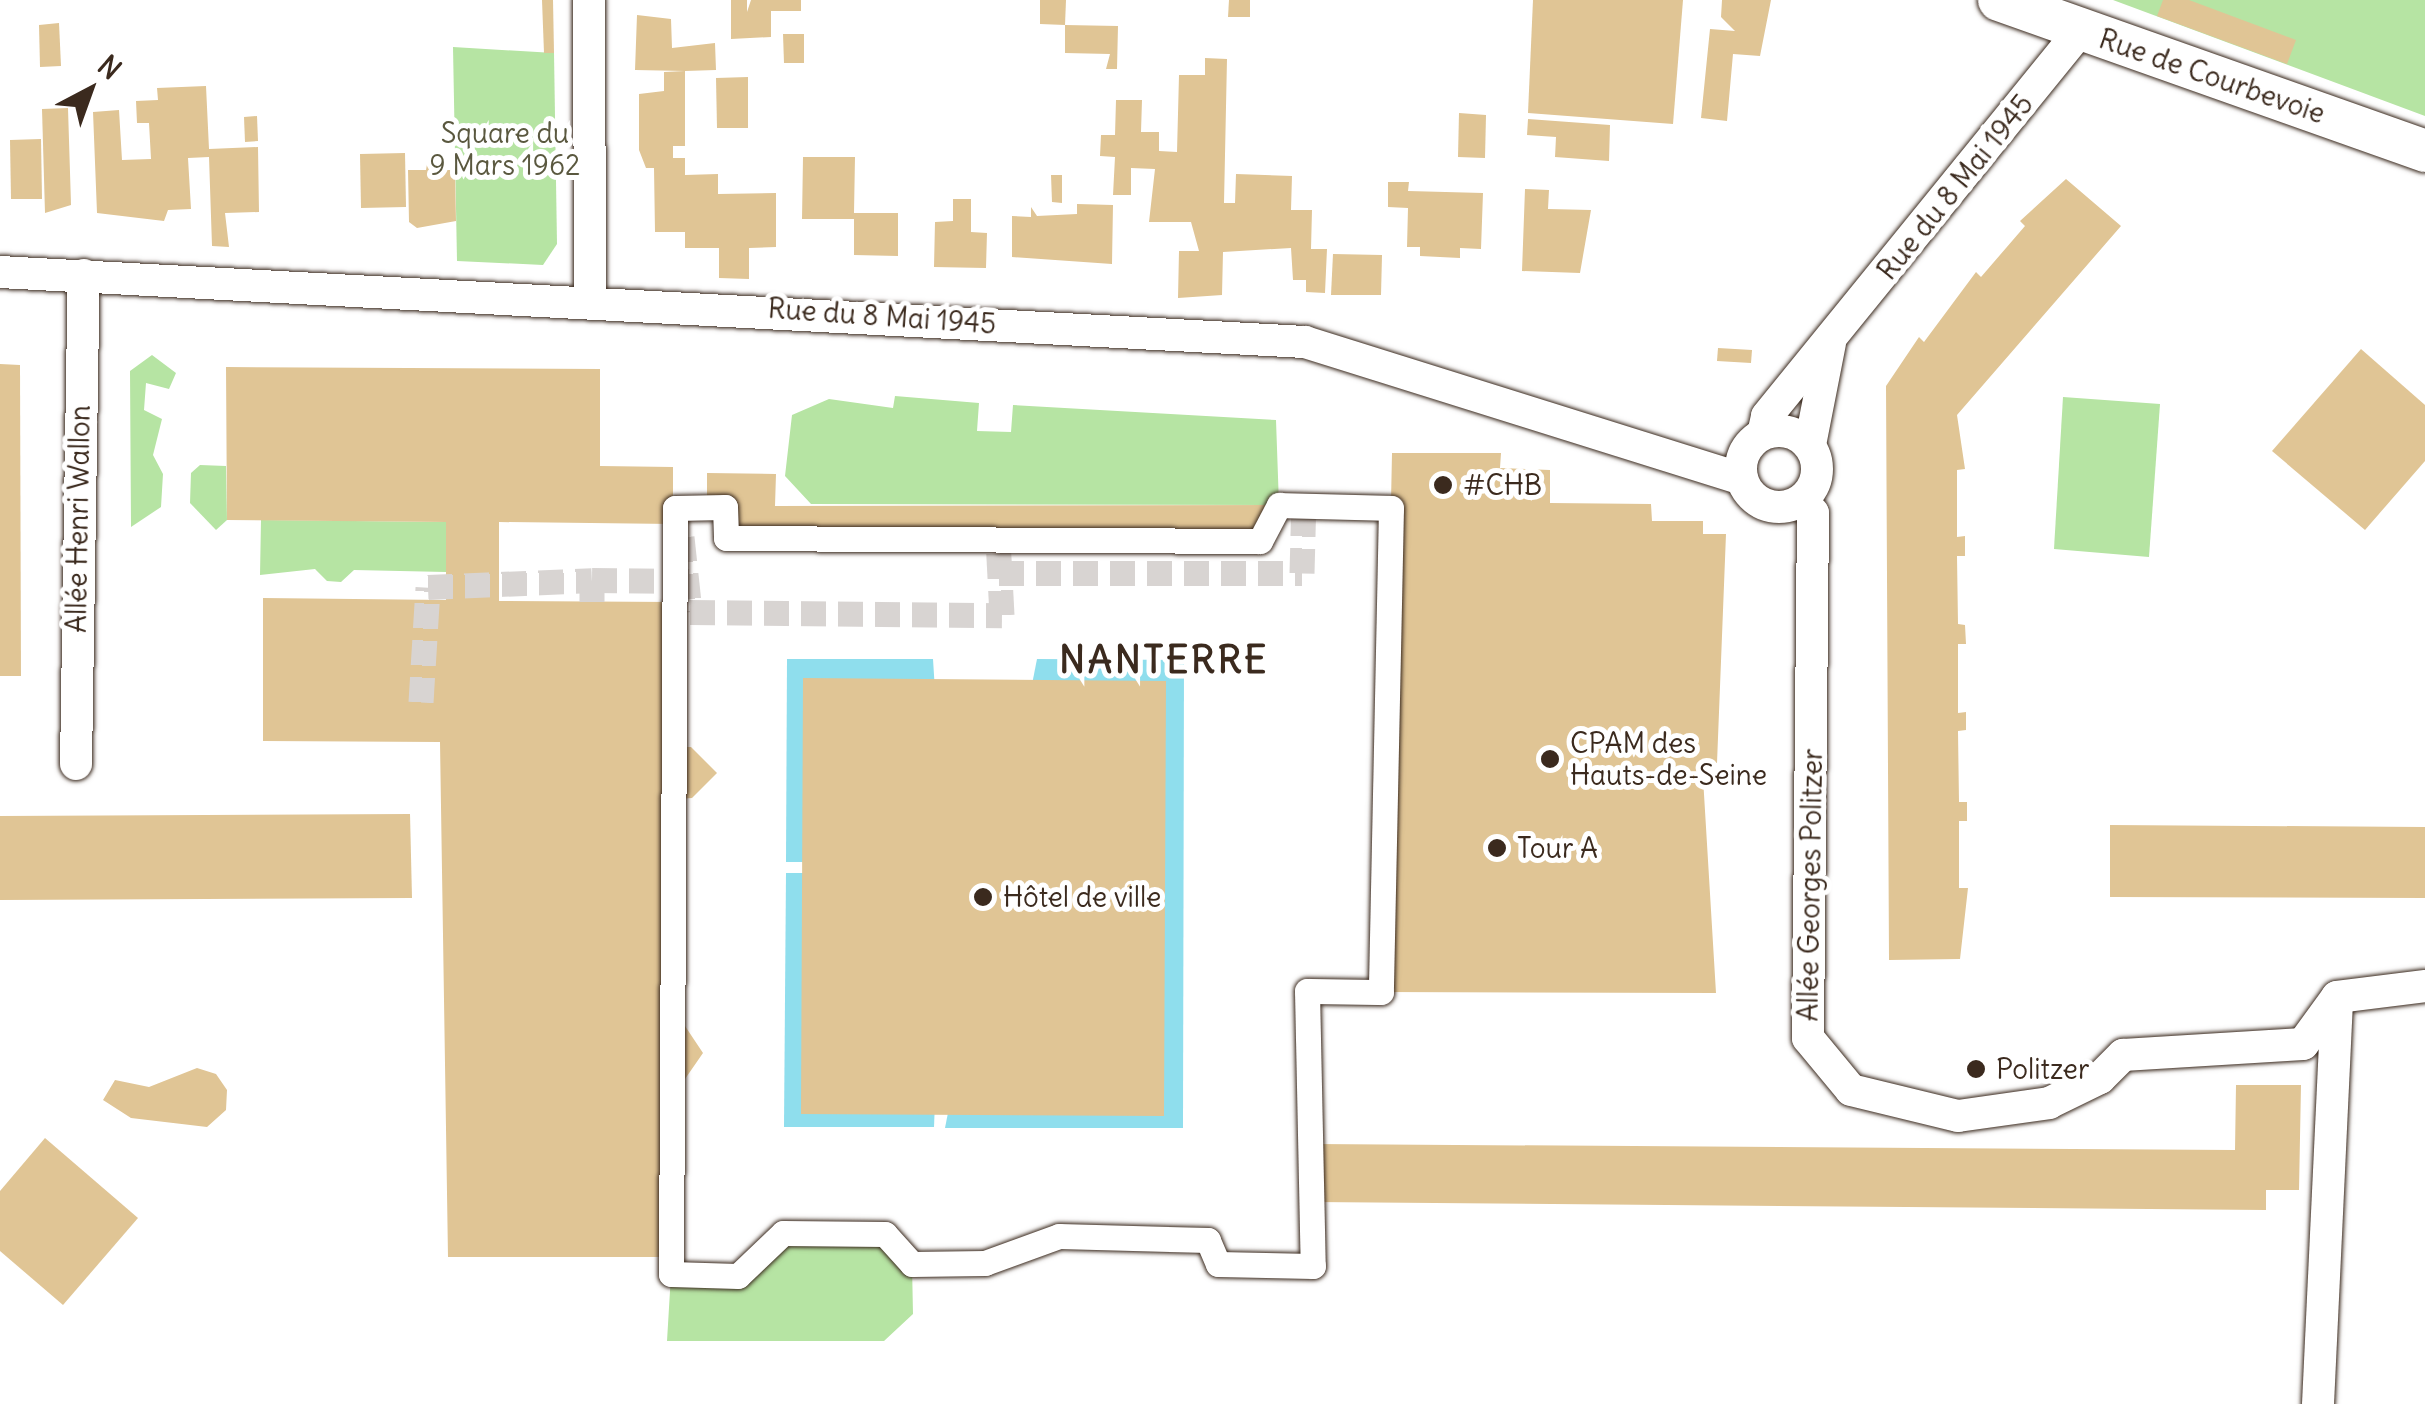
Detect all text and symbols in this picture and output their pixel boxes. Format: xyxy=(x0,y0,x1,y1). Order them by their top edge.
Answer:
street label: Rue de Courbevoie xyxy=(2095,22,2329,130)
north arrow xyxy=(40,40,140,140)
text: N xyxy=(91,47,129,87)
street label: Rue du 8 Mai 1945 xyxy=(1870,88,2040,286)
park label: Square du 9 Mars 1962 xyxy=(430,116,580,182)
street label: Rue du 8 Mai 1945 xyxy=(767,291,997,341)
street label: Allée Henri Wallon xyxy=(59,405,97,633)
place label: #CHB xyxy=(1463,468,1542,502)
marker: #CHB xyxy=(1432,474,1454,496)
district label: NANTERRE xyxy=(1059,637,1269,683)
place label: CPAM des Hauts-de-Seine xyxy=(1570,726,1767,792)
marker: CPAM des Hauts-de-Seine xyxy=(1539,748,1561,770)
street label: Allée Georges Politzer xyxy=(1791,748,1829,1022)
place label: Tour A xyxy=(1517,831,1598,865)
marker: Tour A xyxy=(1486,837,1508,859)
place label: Hôtel de ville xyxy=(1003,880,1161,914)
marker: Hôtel de ville xyxy=(972,886,994,908)
place label: Politzer xyxy=(1996,1052,2089,1086)
marker: Politzer xyxy=(1965,1058,1987,1080)

